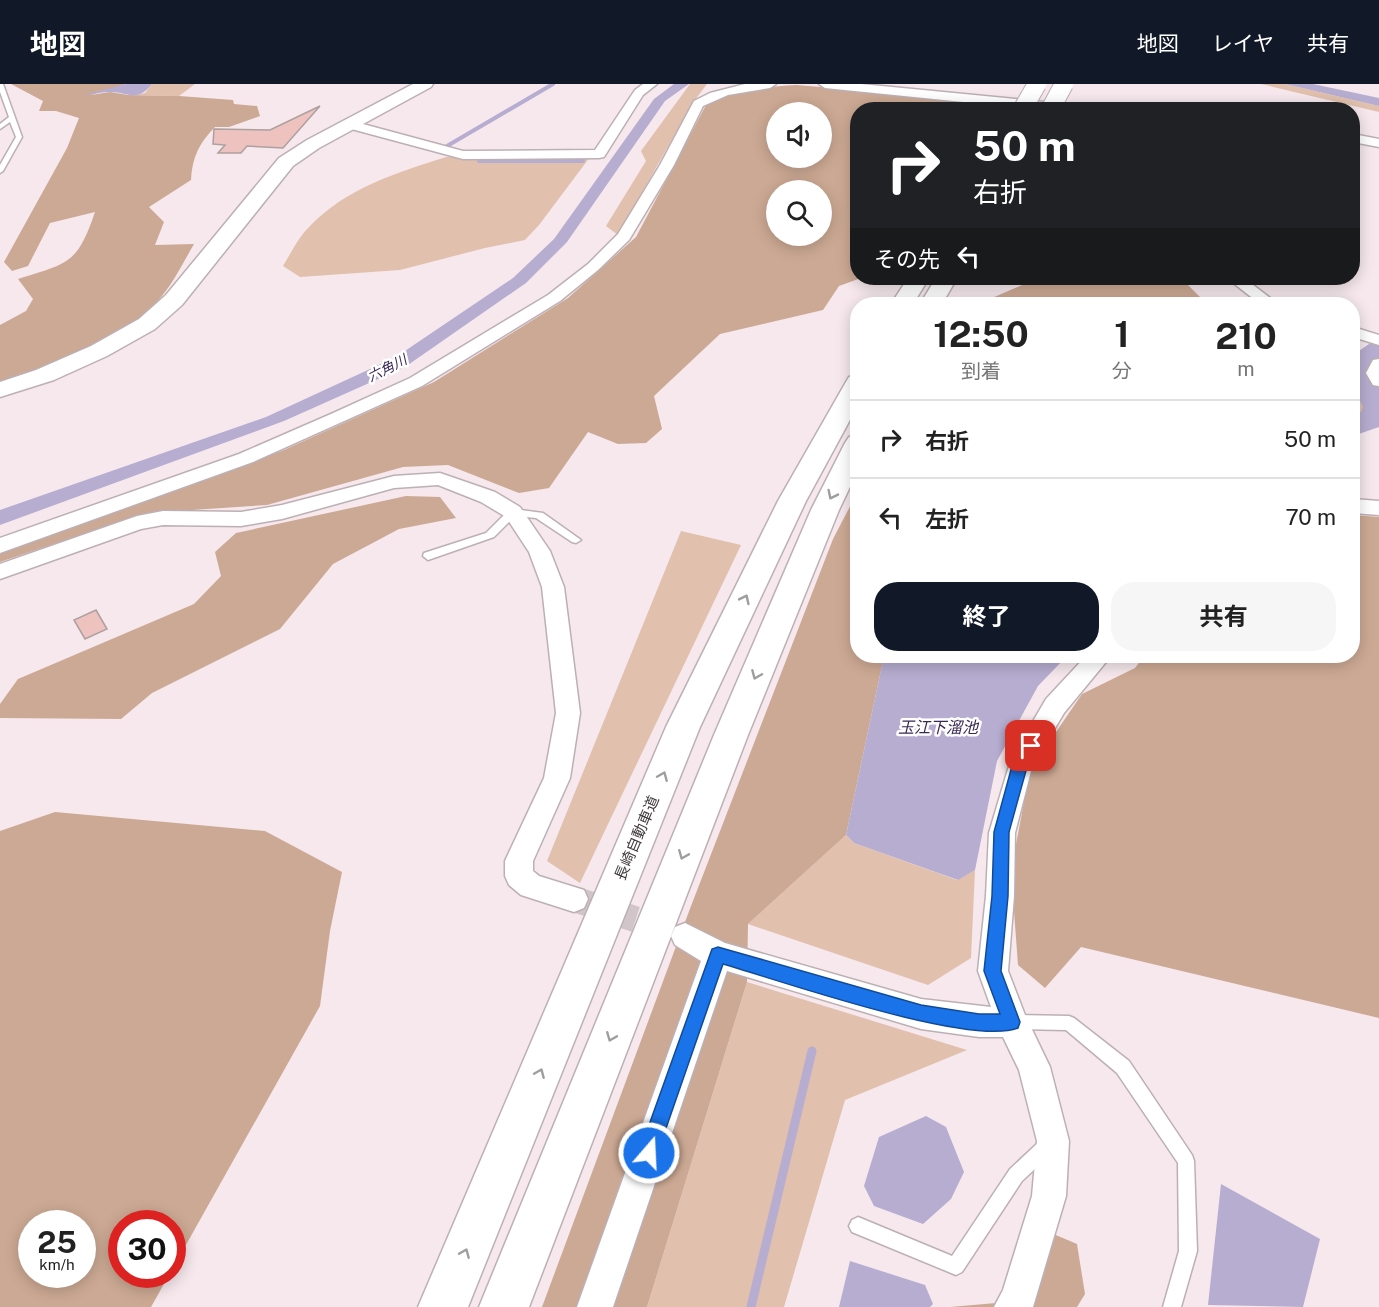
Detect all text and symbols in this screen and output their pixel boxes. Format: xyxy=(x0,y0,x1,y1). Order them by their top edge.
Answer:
text: 地図 xyxy=(30,27,86,60)
text: 地図 xyxy=(1137,31,1179,56)
text: レイヤ xyxy=(1212,31,1274,56)
text: 共有 xyxy=(1307,31,1349,56)
map controls xyxy=(766,102,832,246)
button: sound xyxy=(766,102,832,168)
text: 50 m xyxy=(973,121,1076,170)
icon: right xyxy=(874,126,952,204)
text: 右折 xyxy=(973,176,1027,208)
button: search xyxy=(766,180,832,246)
icon: left xyxy=(952,240,985,273)
text: その先 xyxy=(874,246,940,272)
text: 12:50 xyxy=(933,313,1029,355)
text: 1 xyxy=(1114,313,1130,355)
text: 210 xyxy=(1215,315,1277,357)
water label: 六角川 xyxy=(365,350,411,385)
text: m xyxy=(1237,357,1255,381)
text: 到着 xyxy=(961,359,1001,383)
text: 分 xyxy=(1112,359,1132,383)
icon: right xyxy=(874,423,907,456)
text: 50 m xyxy=(1284,426,1336,452)
text: 右折 xyxy=(925,428,969,454)
one-way arrow xyxy=(828,489,839,499)
icon: left xyxy=(874,501,907,534)
text: 70 m xyxy=(1285,504,1336,530)
text: 左折 xyxy=(925,506,969,532)
button: 終了 xyxy=(874,582,1099,651)
button: 共有 xyxy=(1111,582,1336,651)
one-way arrow xyxy=(738,595,749,606)
one-way arrow xyxy=(751,668,763,679)
water label: 玉江下溜池 xyxy=(898,718,980,737)
pin xyxy=(1005,720,1056,771)
icon: arrive xyxy=(1014,729,1047,762)
one-way arrow xyxy=(656,772,668,783)
street label: 長崎自動車道 xyxy=(611,793,662,883)
one-way arrow xyxy=(678,849,690,860)
one-way arrow xyxy=(606,1030,618,1041)
one-way arrow xyxy=(533,1068,545,1079)
position arrow xyxy=(617,1121,681,1185)
speed limit sign: 30 xyxy=(108,1210,186,1288)
text: 25 xyxy=(37,1224,77,1260)
one-way arrow xyxy=(458,1248,470,1259)
text: km/h xyxy=(39,1256,75,1273)

